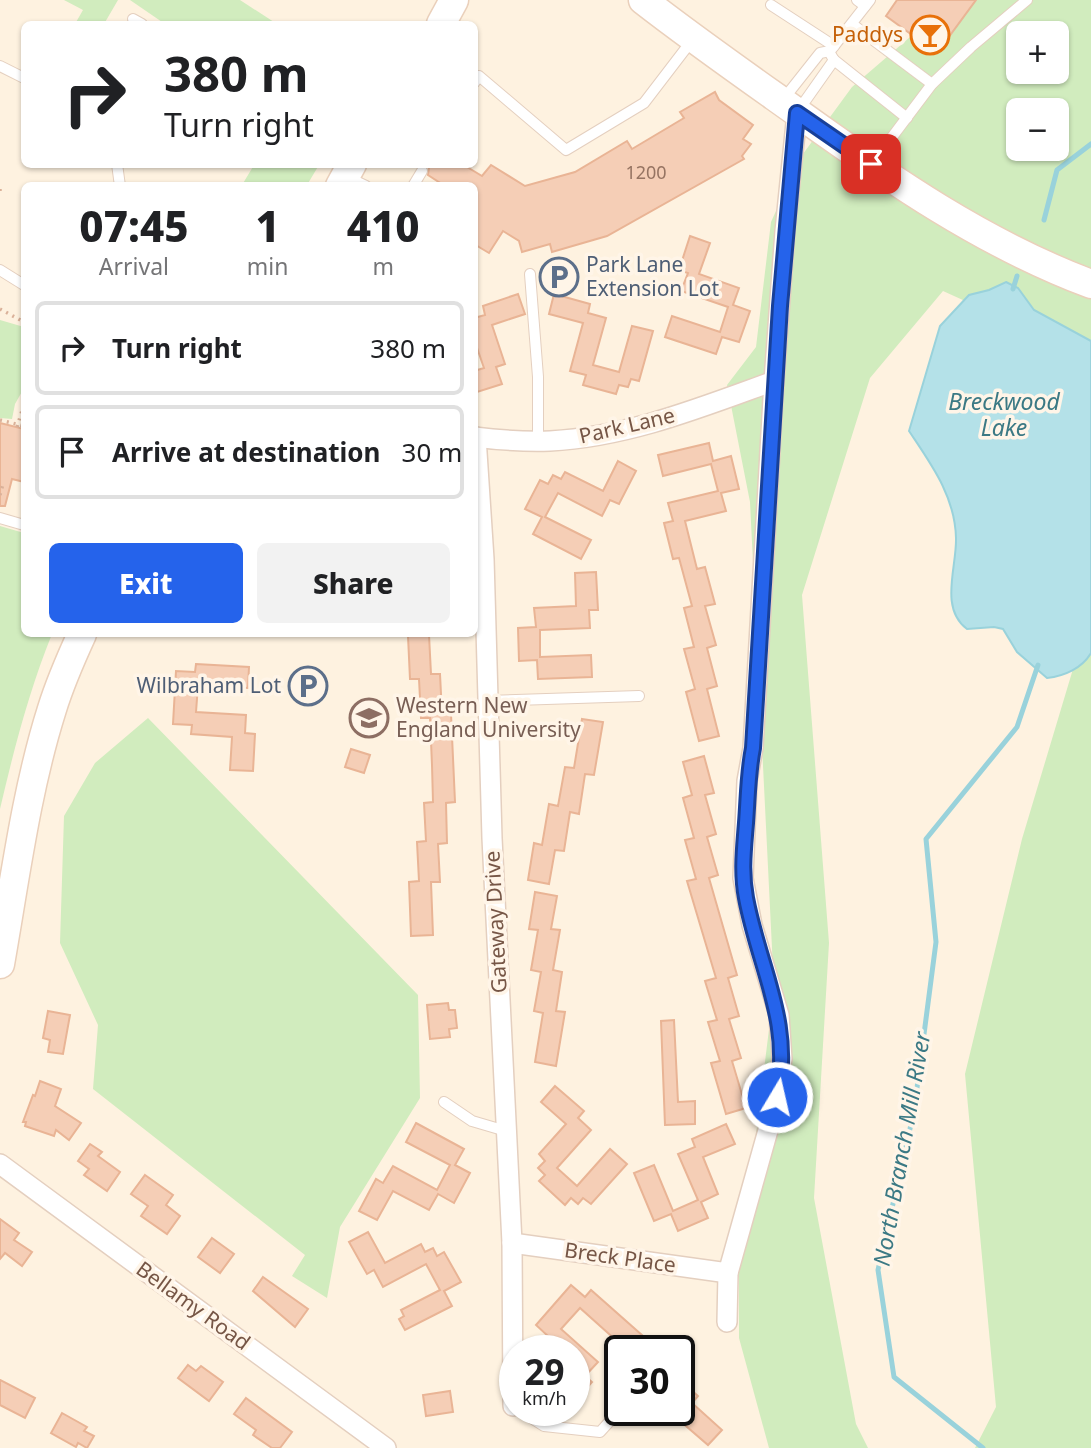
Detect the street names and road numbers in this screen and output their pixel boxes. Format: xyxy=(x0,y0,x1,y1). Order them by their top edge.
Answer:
street label: Park Lane xyxy=(576,400,677,450)
street label: Gateway Drive xyxy=(477,850,513,994)
street label: Breck Place xyxy=(563,1235,678,1279)
street label: Bellamy Road xyxy=(131,1254,256,1356)

